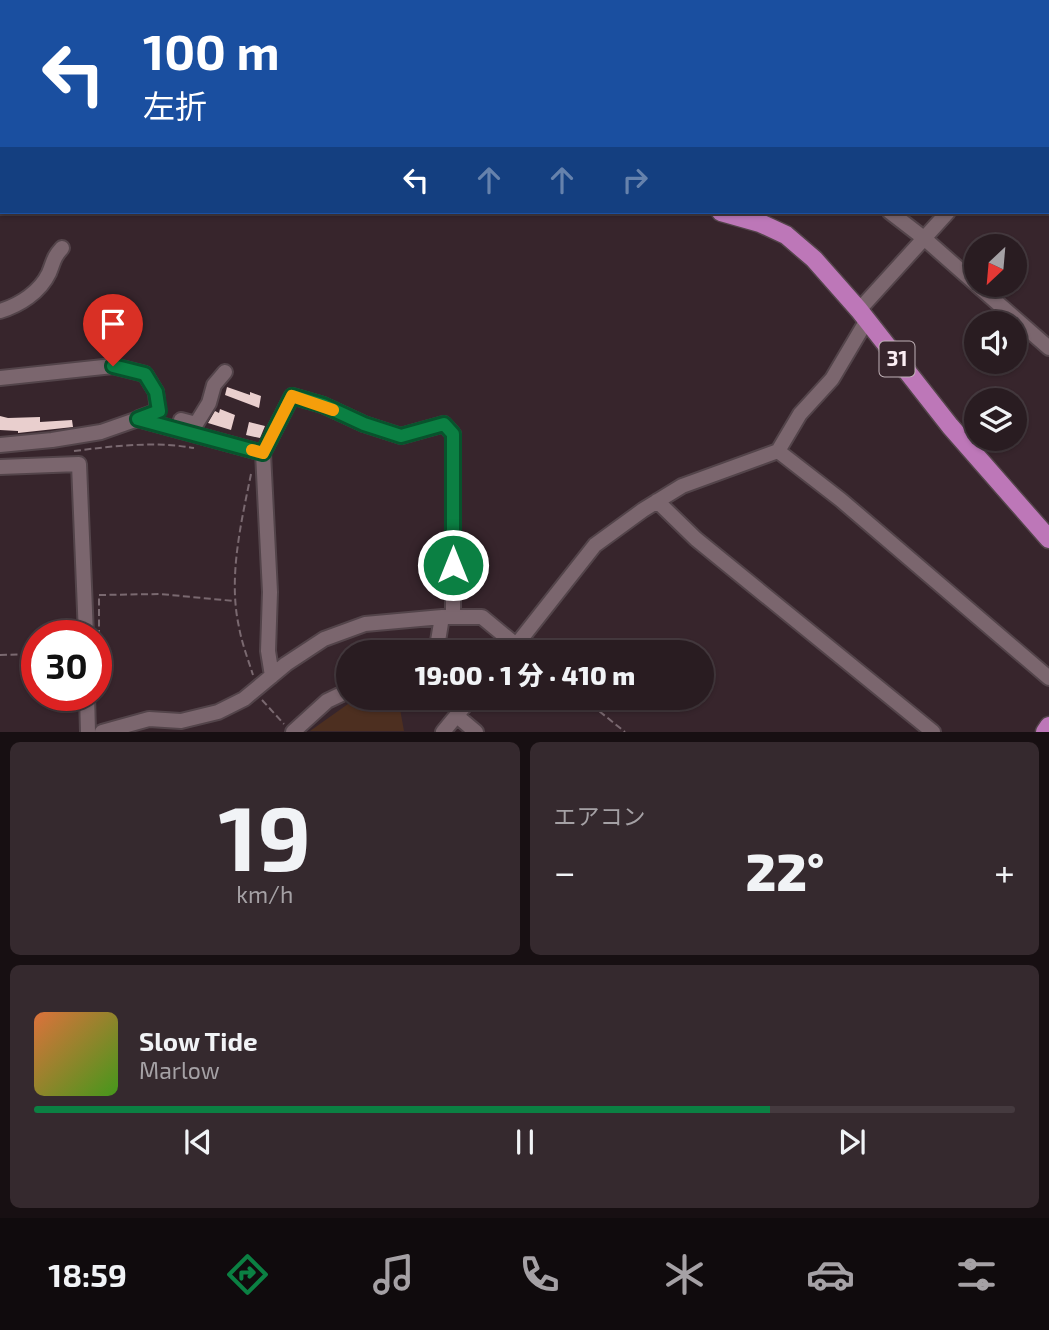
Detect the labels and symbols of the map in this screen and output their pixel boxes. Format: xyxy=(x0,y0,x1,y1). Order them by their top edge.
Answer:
north arrow xyxy=(964,234,1027,298)
pin xyxy=(83,294,143,366)
road number: 31 xyxy=(880,342,914,376)
position arrow xyxy=(416,528,490,602)
speed limit sign: 30 xyxy=(21,620,112,711)

